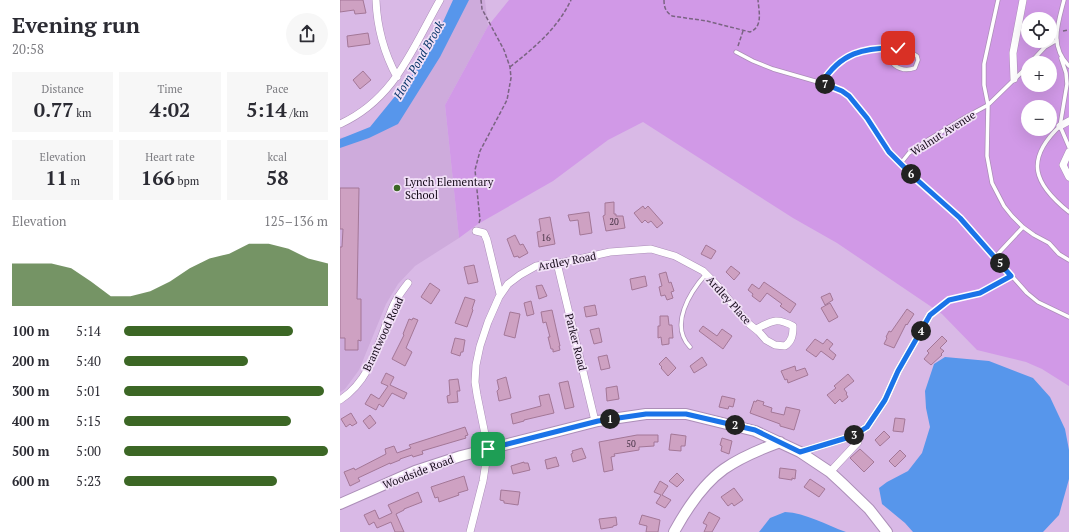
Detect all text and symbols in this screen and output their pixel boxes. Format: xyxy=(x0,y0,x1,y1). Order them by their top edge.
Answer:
text: Evening run xyxy=(12,10,140,39)
map controls xyxy=(1021,12,1057,136)
button: locate xyxy=(1021,12,1057,48)
button: share xyxy=(286,13,328,55)
water label: Horn Pond Brook xyxy=(390,18,447,102)
pin xyxy=(881,31,915,65)
icon: check xyxy=(887,37,909,59)
text: 20:58 xyxy=(12,40,44,58)
button: + xyxy=(1021,56,1057,92)
pin: 7 xyxy=(815,74,835,94)
text: 7 xyxy=(822,77,828,91)
text: Distance xyxy=(41,82,84,96)
text: Time xyxy=(157,82,183,96)
text: Pace xyxy=(266,82,289,96)
text: 0.77 xyxy=(34,96,74,123)
text: 4:02 xyxy=(150,96,190,123)
text: 5:14 xyxy=(246,96,287,123)
button: − xyxy=(1021,100,1057,136)
text: km xyxy=(74,106,92,120)
text: /km xyxy=(287,106,309,120)
street label: Walnut Avenue xyxy=(908,107,978,159)
text: Elevation xyxy=(40,150,86,164)
text: Heart rate xyxy=(145,150,195,164)
text: kcal xyxy=(268,150,287,164)
text: 11 xyxy=(45,164,68,191)
text: 166 xyxy=(141,164,175,191)
text: 58 xyxy=(266,164,289,191)
pin: 6 xyxy=(901,164,921,184)
text: 6 xyxy=(908,167,914,181)
text: m xyxy=(68,174,80,188)
text: bpm xyxy=(175,174,199,188)
place label: Lynch Elementary School xyxy=(405,175,494,202)
marker: Lynch Elementary School xyxy=(392,183,402,193)
text: Elevation xyxy=(12,212,67,230)
text: 125–136 m xyxy=(264,212,328,230)
house number: 20 xyxy=(609,216,619,228)
house number: 16 xyxy=(541,232,551,244)
street label: Ardley Road xyxy=(537,248,597,274)
pin: 5 xyxy=(990,253,1010,273)
text: 5 xyxy=(997,256,1003,270)
street label: Ardley Place xyxy=(704,273,755,328)
street label: Brantwood Road xyxy=(360,295,406,373)
street label: Parker Road xyxy=(562,312,590,372)
pin: 4 xyxy=(911,321,931,341)
text: 100 m xyxy=(12,322,50,340)
text: 5:14 xyxy=(76,322,101,340)
text: 4 xyxy=(918,324,924,338)
text: 200 m xyxy=(12,352,50,370)
text: 5:40 xyxy=(76,352,101,370)
text: 300 m xyxy=(12,382,50,400)
text: 5:01 xyxy=(76,382,101,400)
pin: 1 xyxy=(600,409,620,429)
text: 400 m xyxy=(12,412,50,430)
text: 5:15 xyxy=(76,412,101,430)
text: 1 xyxy=(607,412,613,426)
pin: 2 xyxy=(725,415,745,435)
text: 2 xyxy=(732,418,738,432)
pin: 3 xyxy=(844,425,864,445)
text: 3 xyxy=(851,428,857,442)
pin xyxy=(471,432,505,466)
icon: arrive xyxy=(477,438,499,460)
house number: 50 xyxy=(626,438,636,450)
text: 500 m xyxy=(12,442,50,460)
text: 5:00 xyxy=(76,442,101,460)
street label: Woodside Road xyxy=(381,452,455,492)
text: 600 m xyxy=(12,472,50,490)
text: 5:23 xyxy=(76,472,101,490)

